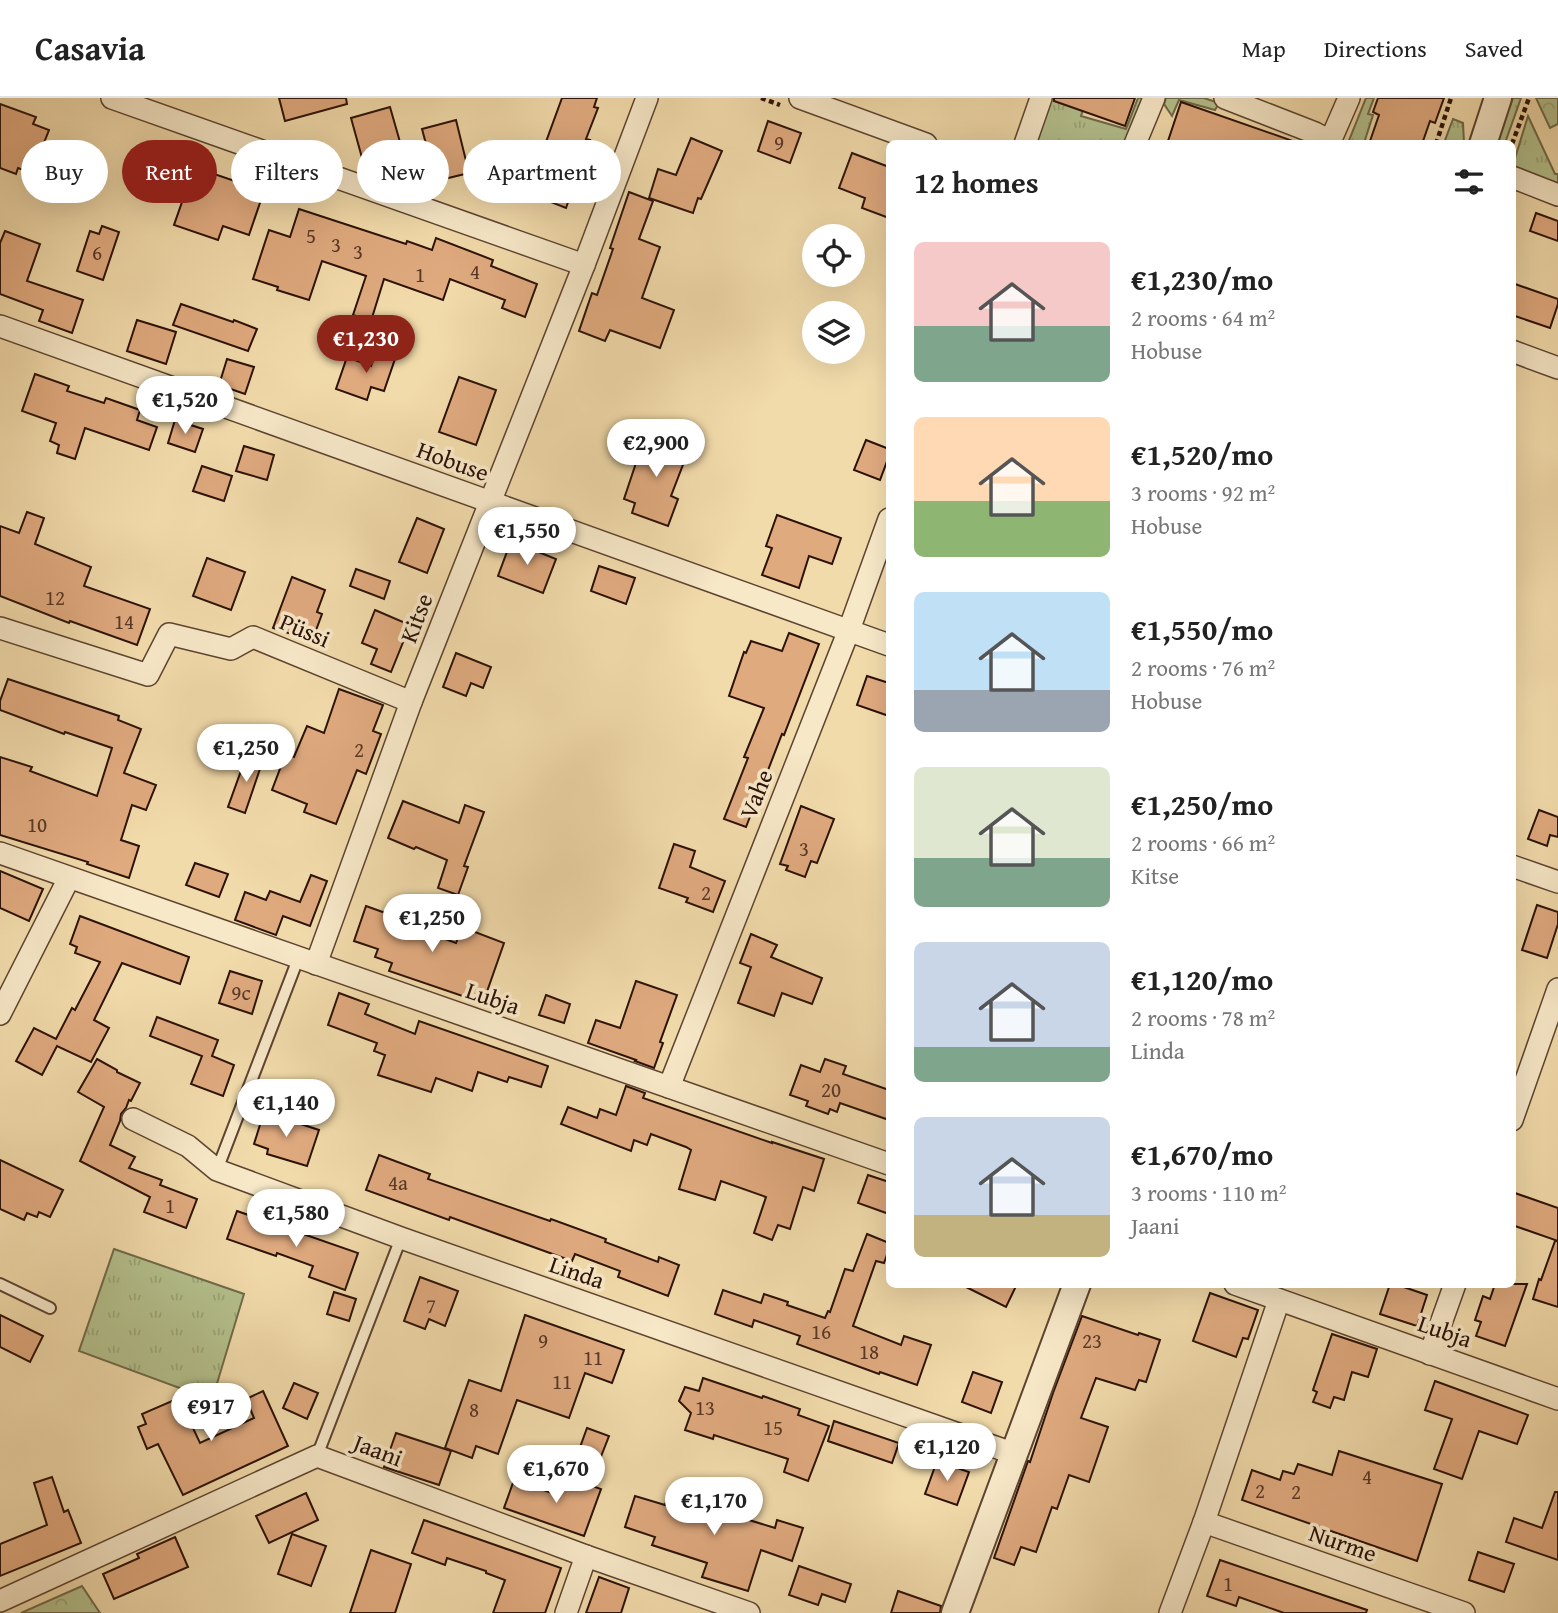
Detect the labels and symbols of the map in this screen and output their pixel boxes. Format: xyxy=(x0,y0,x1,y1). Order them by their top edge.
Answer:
house number: 9 xyxy=(774,127,784,158)
house number: 5 xyxy=(306,220,316,251)
house number: 3 xyxy=(331,229,341,260)
house number: 3 xyxy=(353,236,363,267)
house number: 6 xyxy=(92,237,102,268)
house number: 4 xyxy=(470,256,480,287)
house number: 1 xyxy=(415,259,425,290)
pin: €1,230 xyxy=(309,316,423,375)
pin: €1,520 xyxy=(128,376,242,436)
pin: €2,900 xyxy=(599,420,713,479)
street label: Hobuse xyxy=(412,432,494,490)
pin: €1,550 xyxy=(470,508,584,567)
house number: 12 xyxy=(45,582,65,613)
street label: Kitse xyxy=(391,588,441,648)
street label: Püssi xyxy=(274,604,336,656)
house number: 14 xyxy=(114,606,134,637)
pin: €1,250 xyxy=(189,724,303,784)
house number: 2 xyxy=(354,734,364,765)
street label: Vahe xyxy=(730,764,782,824)
house number: 10 xyxy=(27,809,47,840)
house number: 3 xyxy=(799,833,809,864)
house number: 2 xyxy=(701,877,711,908)
pin: €1,250 xyxy=(375,894,489,954)
street label: Lubja xyxy=(461,973,525,1024)
house number: 9c xyxy=(231,977,251,1008)
house number: 20 xyxy=(821,1074,841,1105)
pin: €1,140 xyxy=(229,1080,343,1139)
house number: 4a xyxy=(388,1167,408,1198)
house number: 1 xyxy=(165,1190,175,1221)
pin: €1,580 xyxy=(239,1190,353,1249)
street label: Linda xyxy=(545,1246,610,1298)
house number: 7 xyxy=(426,1290,436,1321)
street label: Lubja xyxy=(1413,1306,1477,1357)
house number: 16 xyxy=(811,1316,831,1347)
house number: 9 xyxy=(538,1325,548,1356)
house number: 23 xyxy=(1082,1325,1102,1356)
house number: 18 xyxy=(859,1336,879,1367)
house number: 11 xyxy=(583,1342,603,1373)
house number: 11 xyxy=(552,1366,572,1397)
pin: €917 xyxy=(170,1384,252,1443)
house number: 13 xyxy=(695,1392,715,1423)
house number: 8 xyxy=(469,1394,479,1425)
house number: 15 xyxy=(763,1412,783,1443)
street label: Jaani xyxy=(345,1424,408,1475)
pin: €1,120 xyxy=(890,1424,1004,1483)
pin: €1,670 xyxy=(499,1446,613,1505)
house number: 4 xyxy=(1362,1461,1372,1492)
house number: 2 xyxy=(1255,1475,1265,1506)
house number: 2 xyxy=(1291,1476,1301,1507)
pin: €1,170 xyxy=(657,1478,771,1537)
street label: Nurme xyxy=(1304,1515,1382,1571)
house number: 1 xyxy=(1223,1568,1233,1599)

